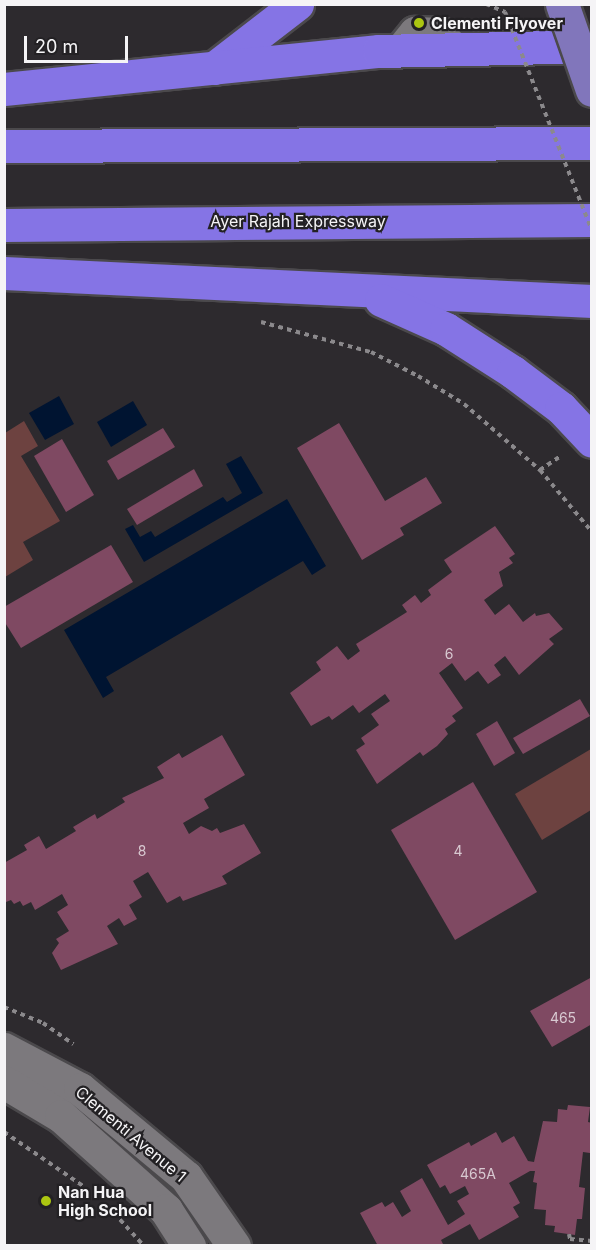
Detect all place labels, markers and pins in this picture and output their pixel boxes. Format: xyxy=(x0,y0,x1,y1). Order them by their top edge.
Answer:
place label: Clementi Flyover xyxy=(431,13,563,33)
marker: Clementi Flyover xyxy=(412,16,426,30)
place label: Nan Hua High School xyxy=(58,1182,152,1220)
marker: Nan Hua High School xyxy=(39,1194,53,1208)

